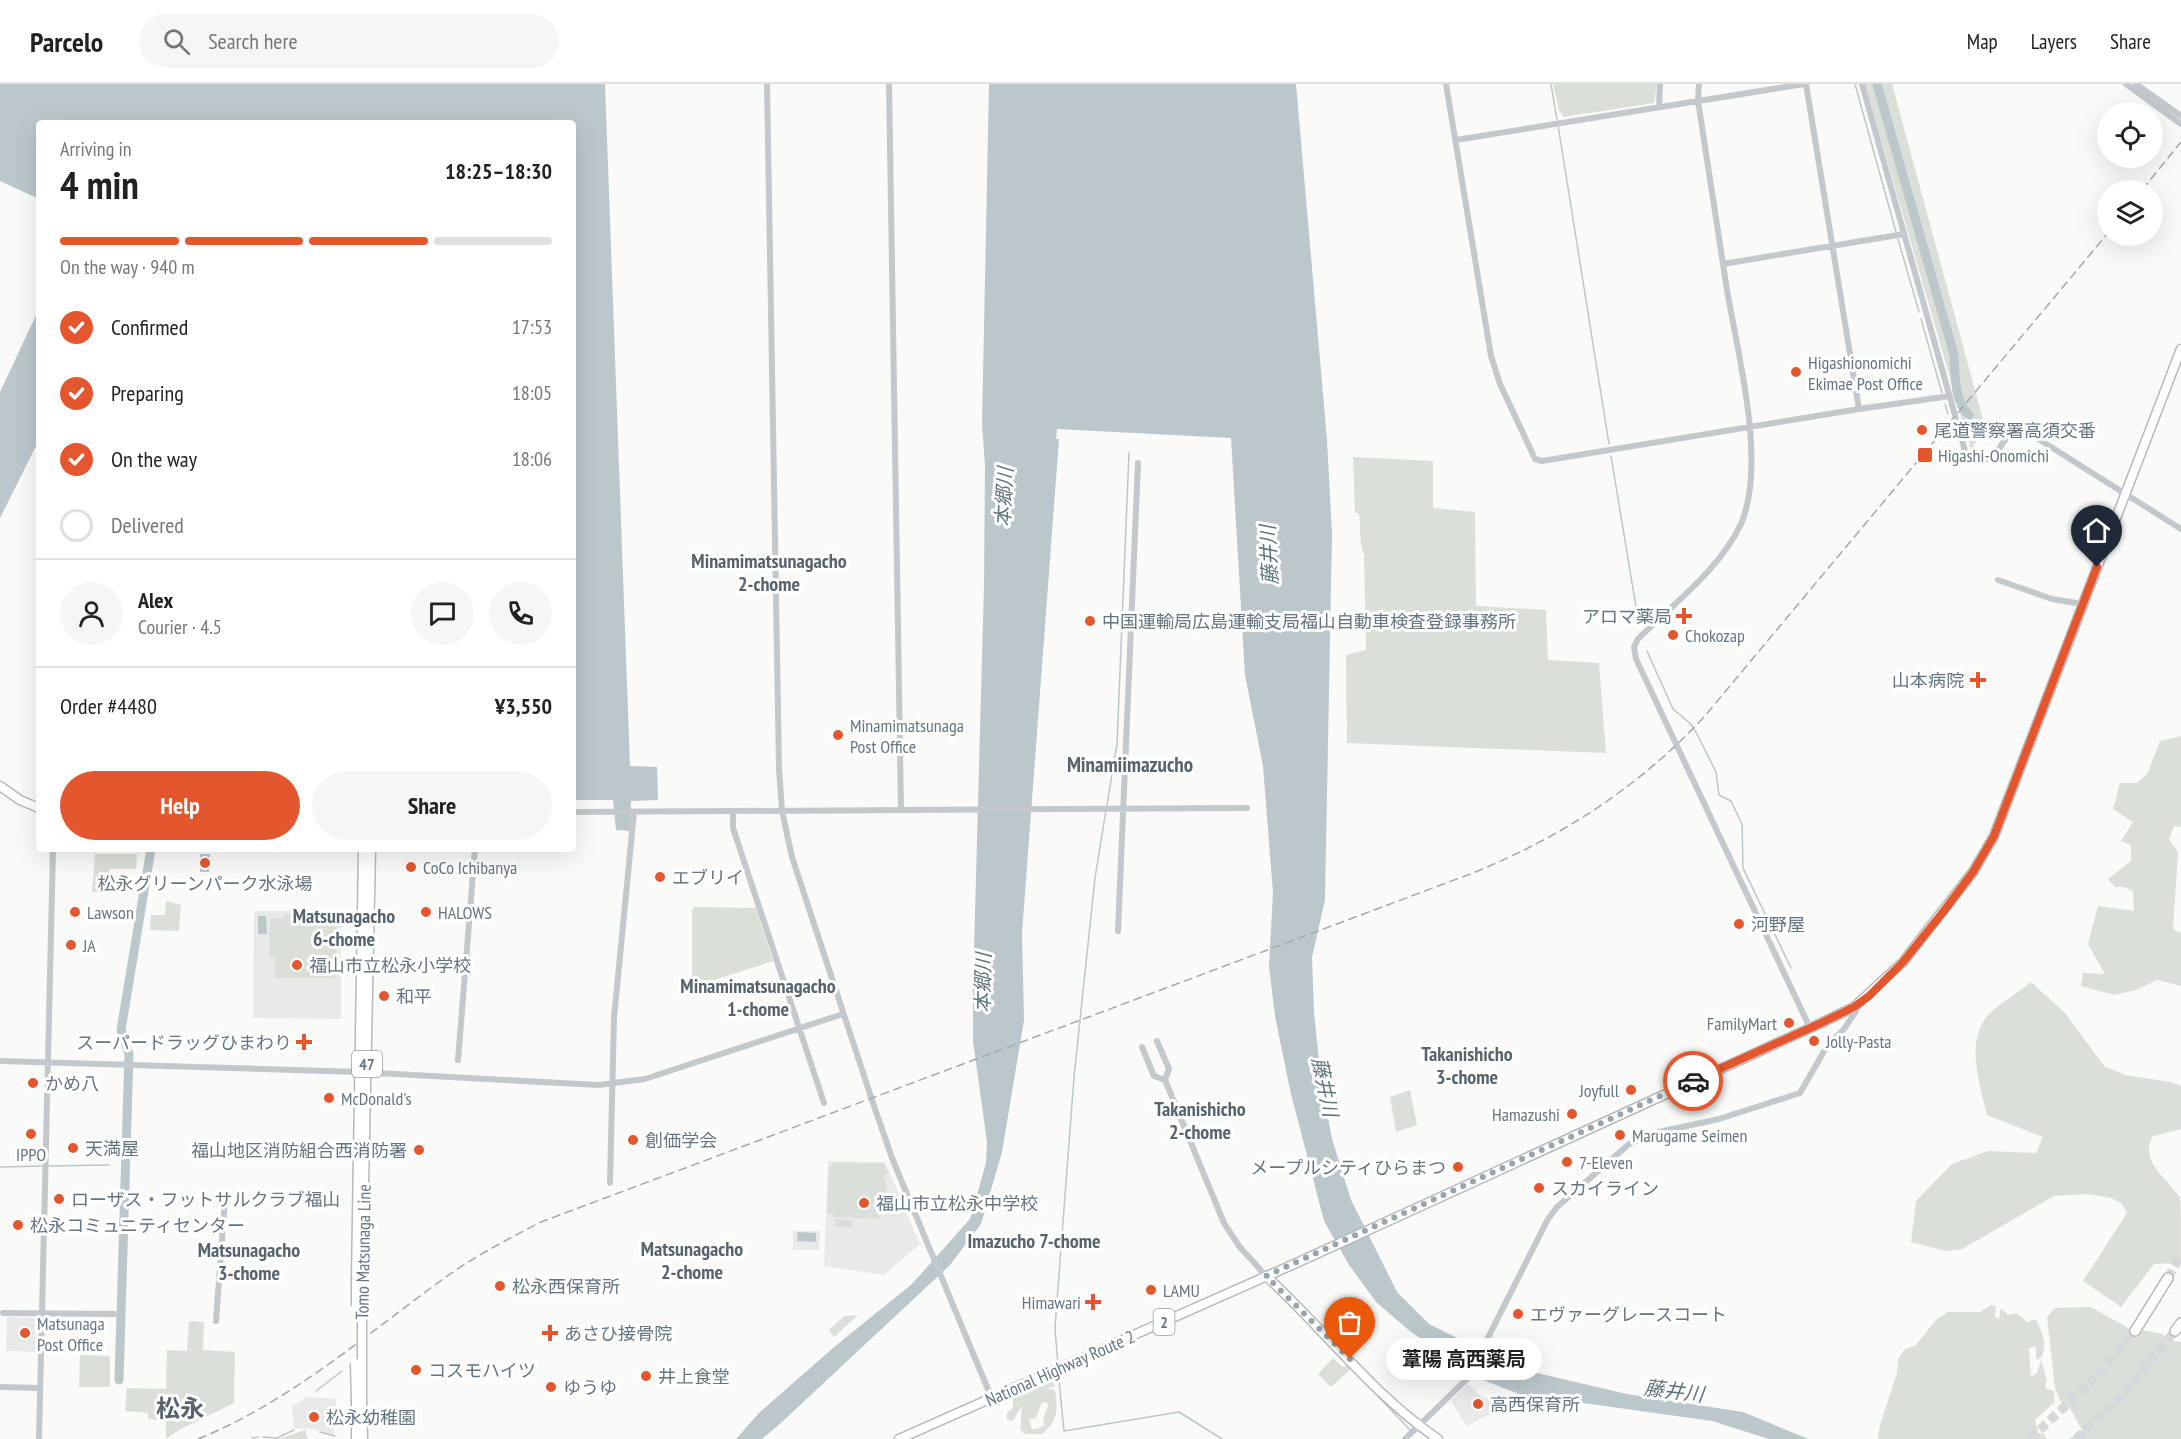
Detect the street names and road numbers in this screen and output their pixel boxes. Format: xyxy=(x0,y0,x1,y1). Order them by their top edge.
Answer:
road number: 47 xyxy=(352,1051,382,1077)
street label: Tomo Matsunaga Line xyxy=(350,1184,376,1320)
road number: 2 xyxy=(1154,1309,1174,1335)
street label: National Highway Route 2 xyxy=(982,1325,1138,1411)

